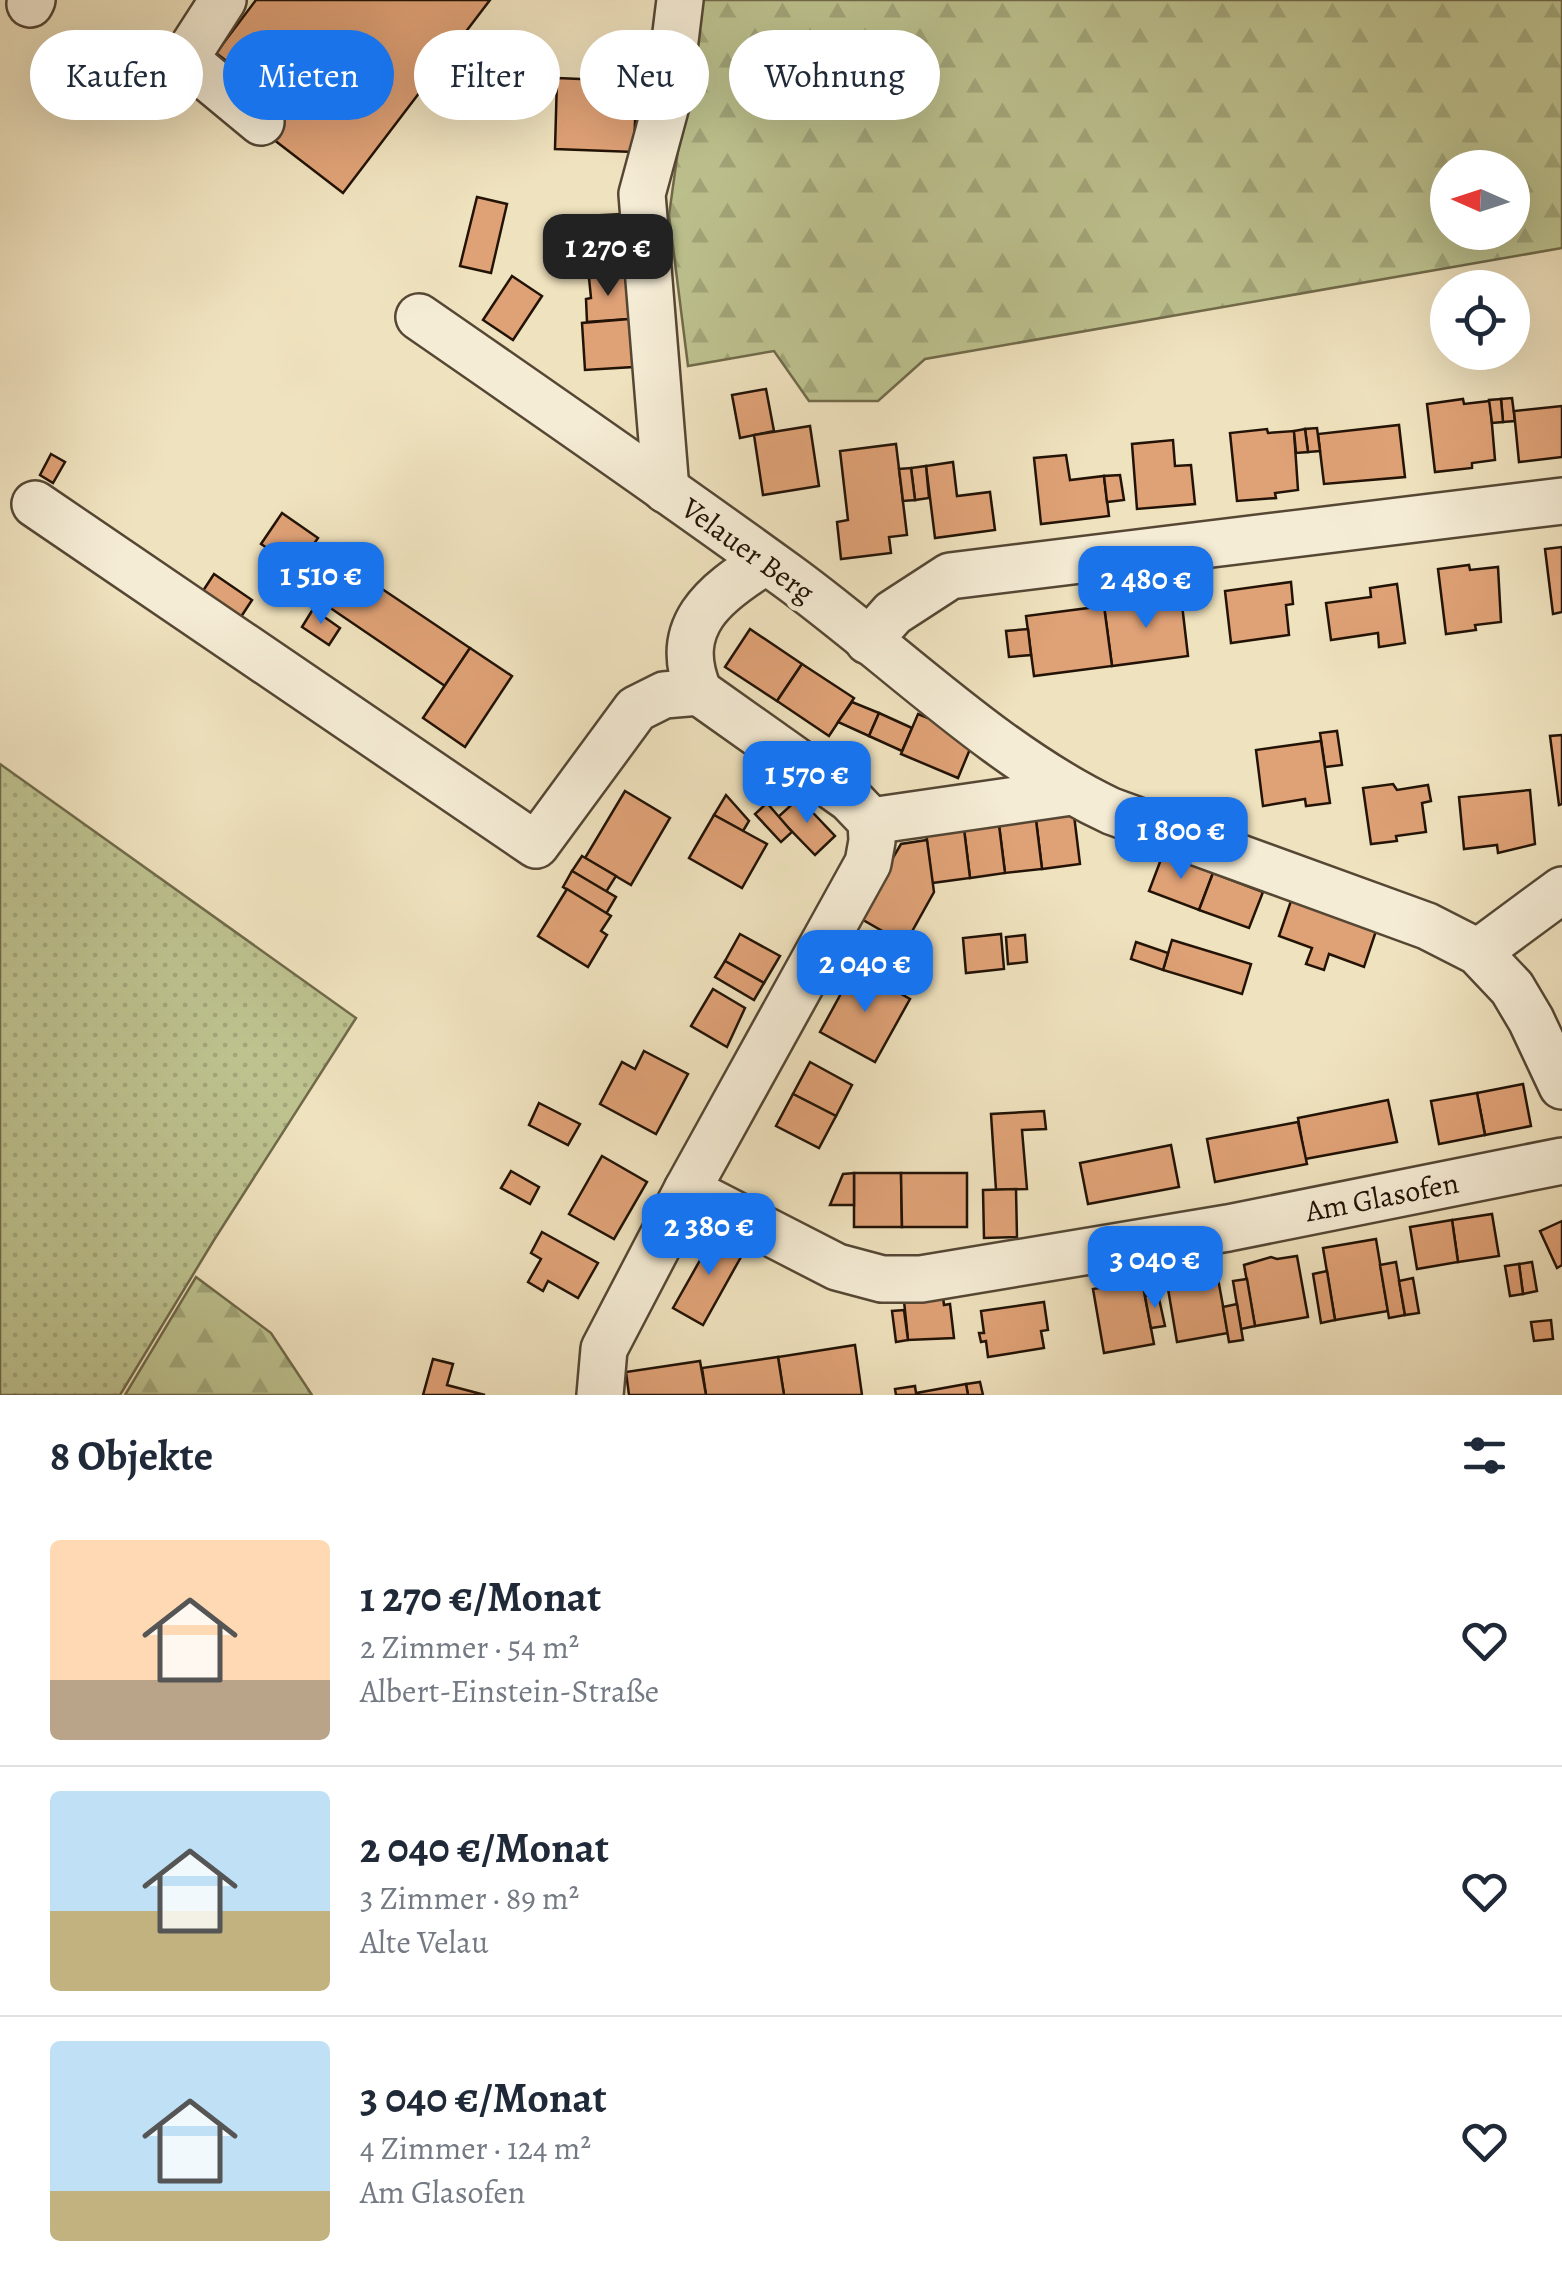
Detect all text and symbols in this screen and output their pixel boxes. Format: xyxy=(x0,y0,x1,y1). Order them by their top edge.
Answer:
chip: Kaufen xyxy=(30,30,203,120)
chip: Mieten xyxy=(223,30,394,120)
chip: Filter xyxy=(414,30,560,120)
chip: Neu xyxy=(580,30,709,120)
chip: Wohnung xyxy=(729,30,940,120)
north arrow xyxy=(1430,150,1530,250)
map controls xyxy=(1430,150,1530,370)
pin: 1 270 € xyxy=(516,214,700,299)
text: 1 270 € xyxy=(565,224,651,268)
button: locate xyxy=(1430,270,1530,370)
street label: Velauer Berg xyxy=(673,488,823,612)
pin: 1 510 € xyxy=(229,542,413,627)
pin: 2 480 € xyxy=(1054,546,1238,631)
text: 1 510 € xyxy=(280,552,362,596)
text: 2 480 € xyxy=(1100,556,1192,600)
pin: 1 570 € xyxy=(715,741,899,826)
text: 1 570 € xyxy=(765,751,849,795)
pin: 1 800 € xyxy=(1089,797,1273,882)
text: 1 800 € xyxy=(1137,807,1225,851)
pin: 2 040 € xyxy=(773,930,957,1015)
text: 2 040 € xyxy=(819,940,911,984)
street label: Am Glasofen xyxy=(1301,1163,1462,1232)
pin: 2 380 € xyxy=(617,1193,801,1278)
text: 2 380 € xyxy=(664,1203,754,1247)
pin: 3 040 € xyxy=(1063,1226,1247,1311)
text: 3 040 € xyxy=(1110,1236,1200,1280)
text: 8 Objekte xyxy=(50,1427,213,1484)
icon: filters xyxy=(1457,1428,1512,1483)
text: 1 270 €/Monat xyxy=(360,1568,601,1625)
icon: home xyxy=(130,1580,250,1700)
icon: heart xyxy=(1457,1613,1512,1668)
text: 2 Zimmer · 54 m² xyxy=(360,1625,579,1669)
text: Albert-Einstein-Straße xyxy=(360,1669,659,1713)
text: 2 040 €/Monat xyxy=(360,1819,609,1876)
icon: home xyxy=(130,1831,250,1951)
icon: heart xyxy=(1457,1864,1512,1919)
text: 3 Zimmer · 89 m² xyxy=(360,1876,579,1920)
text: Alte Velau xyxy=(360,1920,489,1964)
text: 3 040 €/Monat xyxy=(360,2069,607,2126)
icon: home xyxy=(130,2081,250,2201)
icon: heart xyxy=(1457,2114,1512,2169)
text: 4 Zimmer · 124 m² xyxy=(360,2126,591,2170)
text: Am Glasofen xyxy=(360,2170,525,2214)

